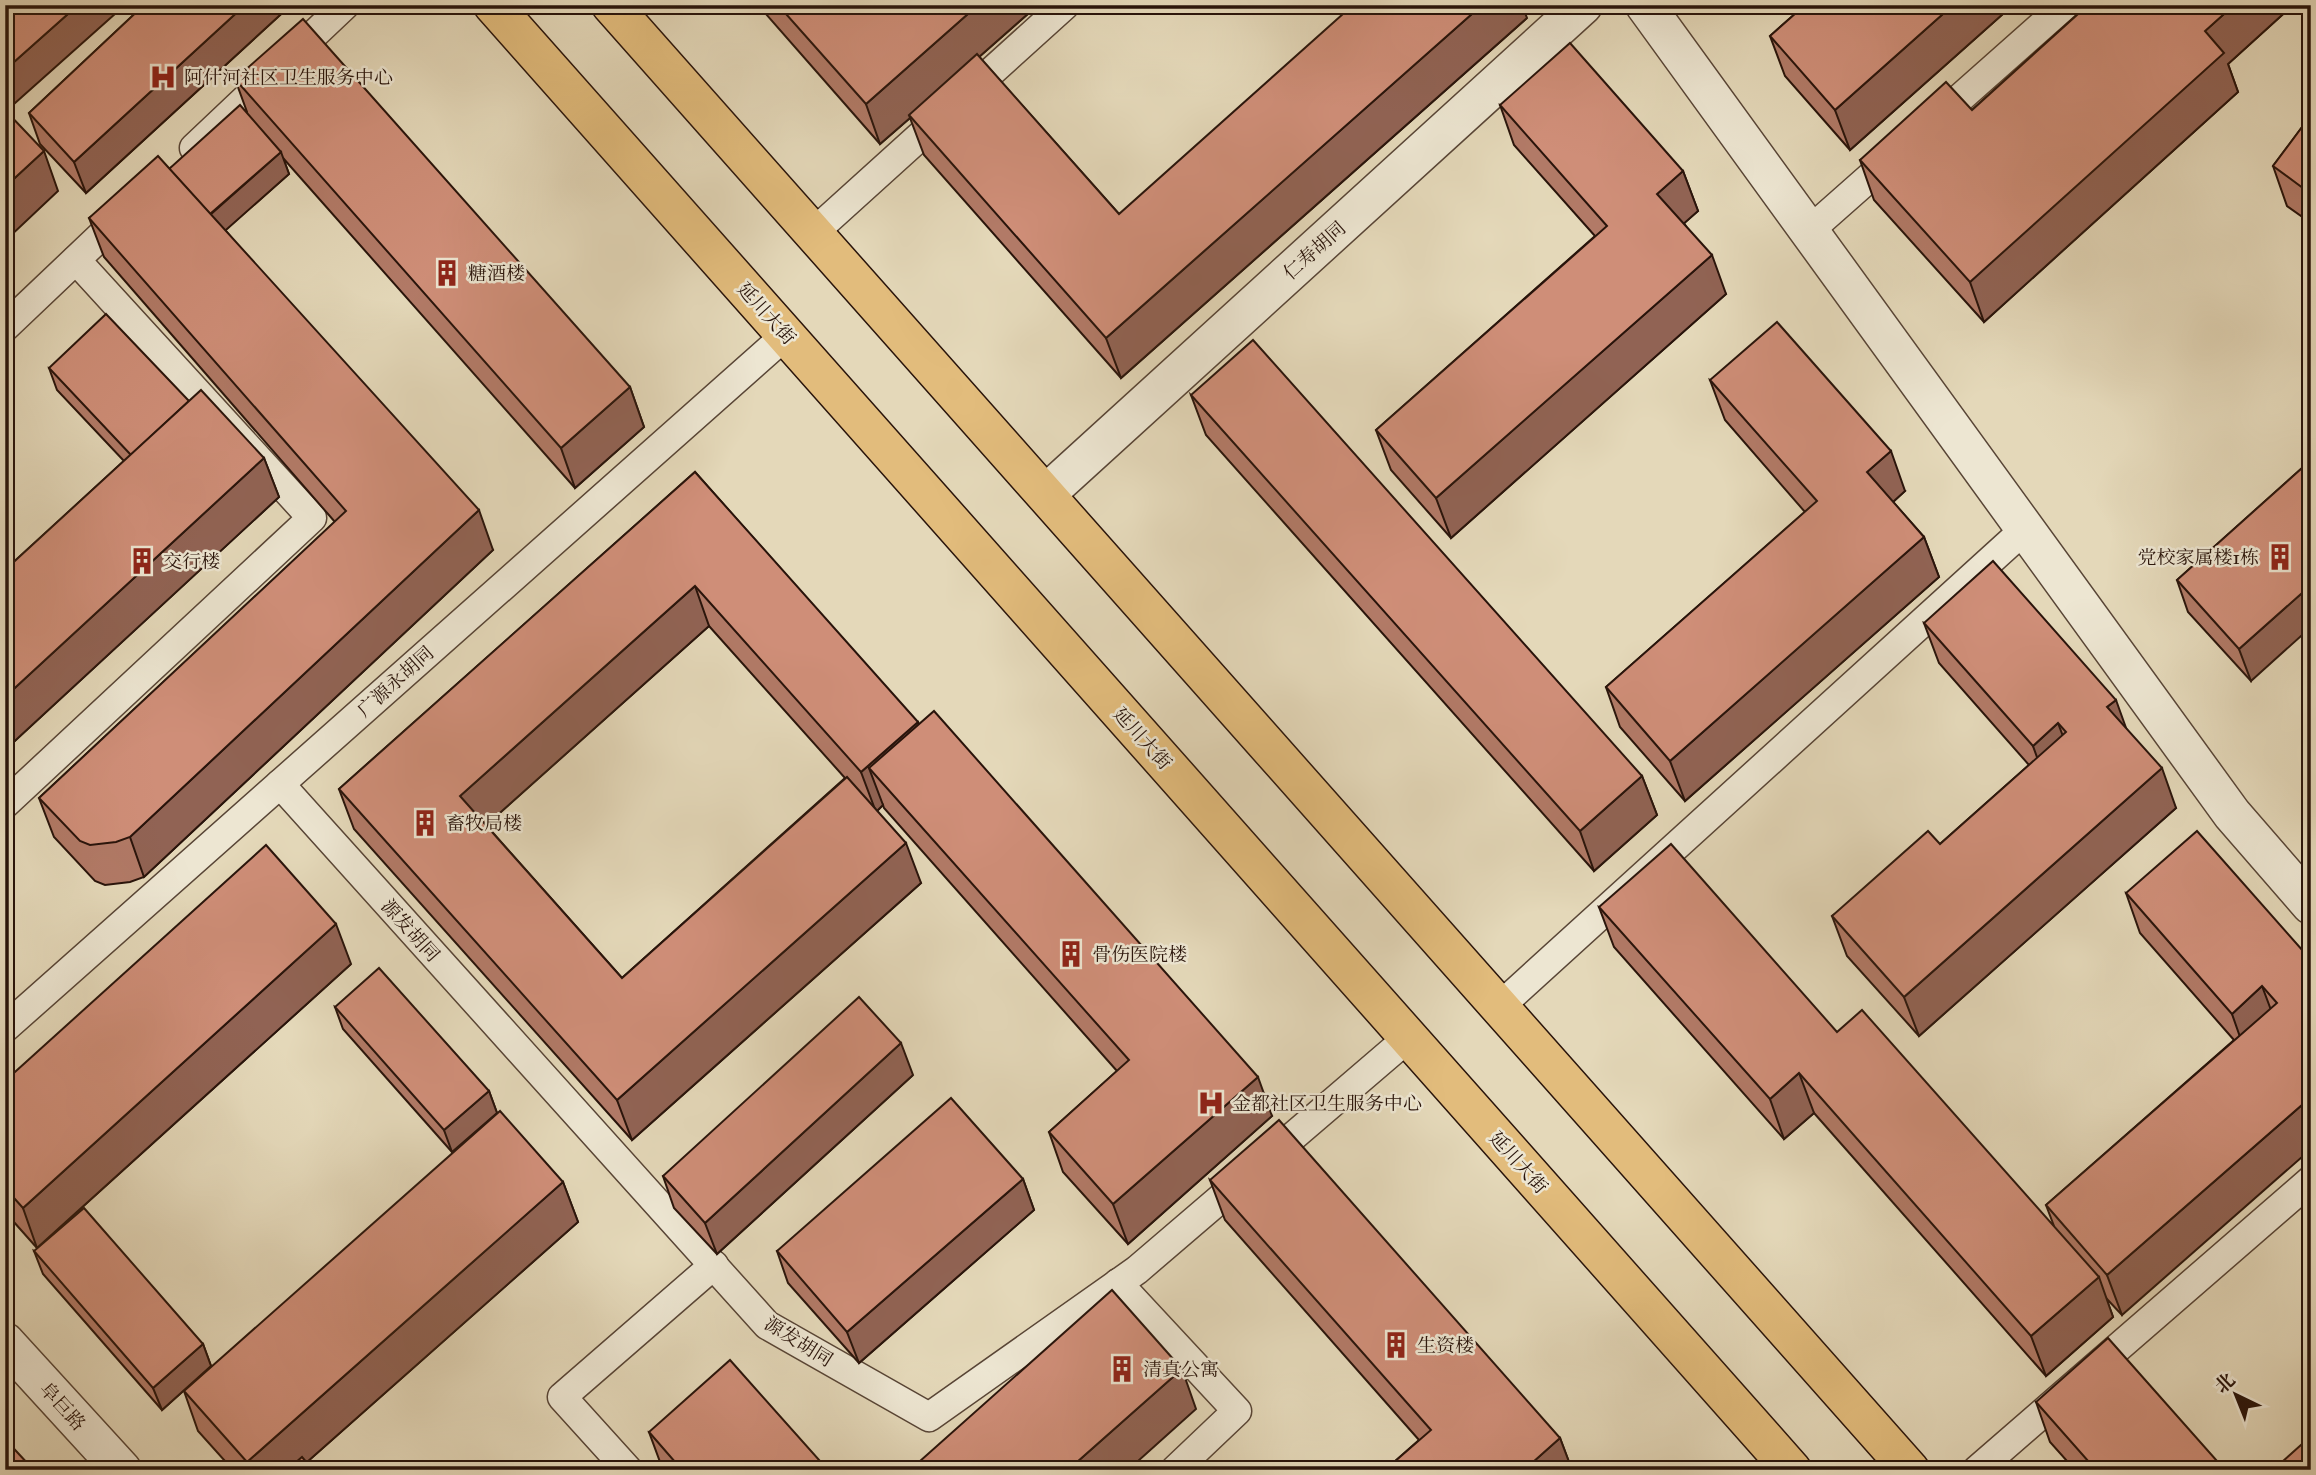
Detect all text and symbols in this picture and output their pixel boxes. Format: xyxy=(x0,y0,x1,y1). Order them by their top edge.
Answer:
hospital icon: 阿什河社区卫生服务中心 xyxy=(148,62,178,92)
place label: 阿什河社区卫生服务中心 xyxy=(184,66,393,89)
street label: 仁寿胡同 xyxy=(1278,216,1350,284)
building icon: 糖酒楼 xyxy=(432,258,462,288)
place label: 糖酒楼 xyxy=(468,262,525,285)
street label: 延川大街 xyxy=(733,277,801,349)
building icon: 党校家属楼1栋 xyxy=(2265,542,2295,572)
building icon: 交行楼 xyxy=(127,546,157,576)
place label: 党校家属楼1栋 xyxy=(2137,546,2259,569)
place label: 交行楼 xyxy=(163,550,220,573)
street label: 广源永胡同 xyxy=(352,641,438,722)
street label: 延川大街 xyxy=(1109,702,1177,774)
building icon: 畜牧局楼 xyxy=(410,808,440,838)
place label: 畜牧局楼 xyxy=(446,812,522,835)
street label: 源发胡同 xyxy=(377,894,445,966)
building icon: 骨伤医院楼 xyxy=(1056,939,1086,969)
place label: 骨伤医院楼 xyxy=(1092,943,1187,966)
hospital icon: 金都社区卫生服务中心 xyxy=(1196,1088,1226,1118)
place label: 金都社区卫生服务中心 xyxy=(1232,1092,1422,1115)
street label: 延川大街 xyxy=(1485,1126,1553,1198)
street label: 源发胡同 xyxy=(760,1312,837,1371)
building icon: 生资楼 xyxy=(1381,1330,1411,1360)
place label: 生资楼 xyxy=(1417,1334,1474,1357)
building icon: 清真公寓 xyxy=(1107,1354,1137,1384)
place label: 清真公寓 xyxy=(1143,1358,1219,1381)
north arrow xyxy=(2200,1360,2270,1430)
text: 北 xyxy=(2210,1368,2240,1398)
street label: 阜巨路 xyxy=(35,1377,90,1435)

